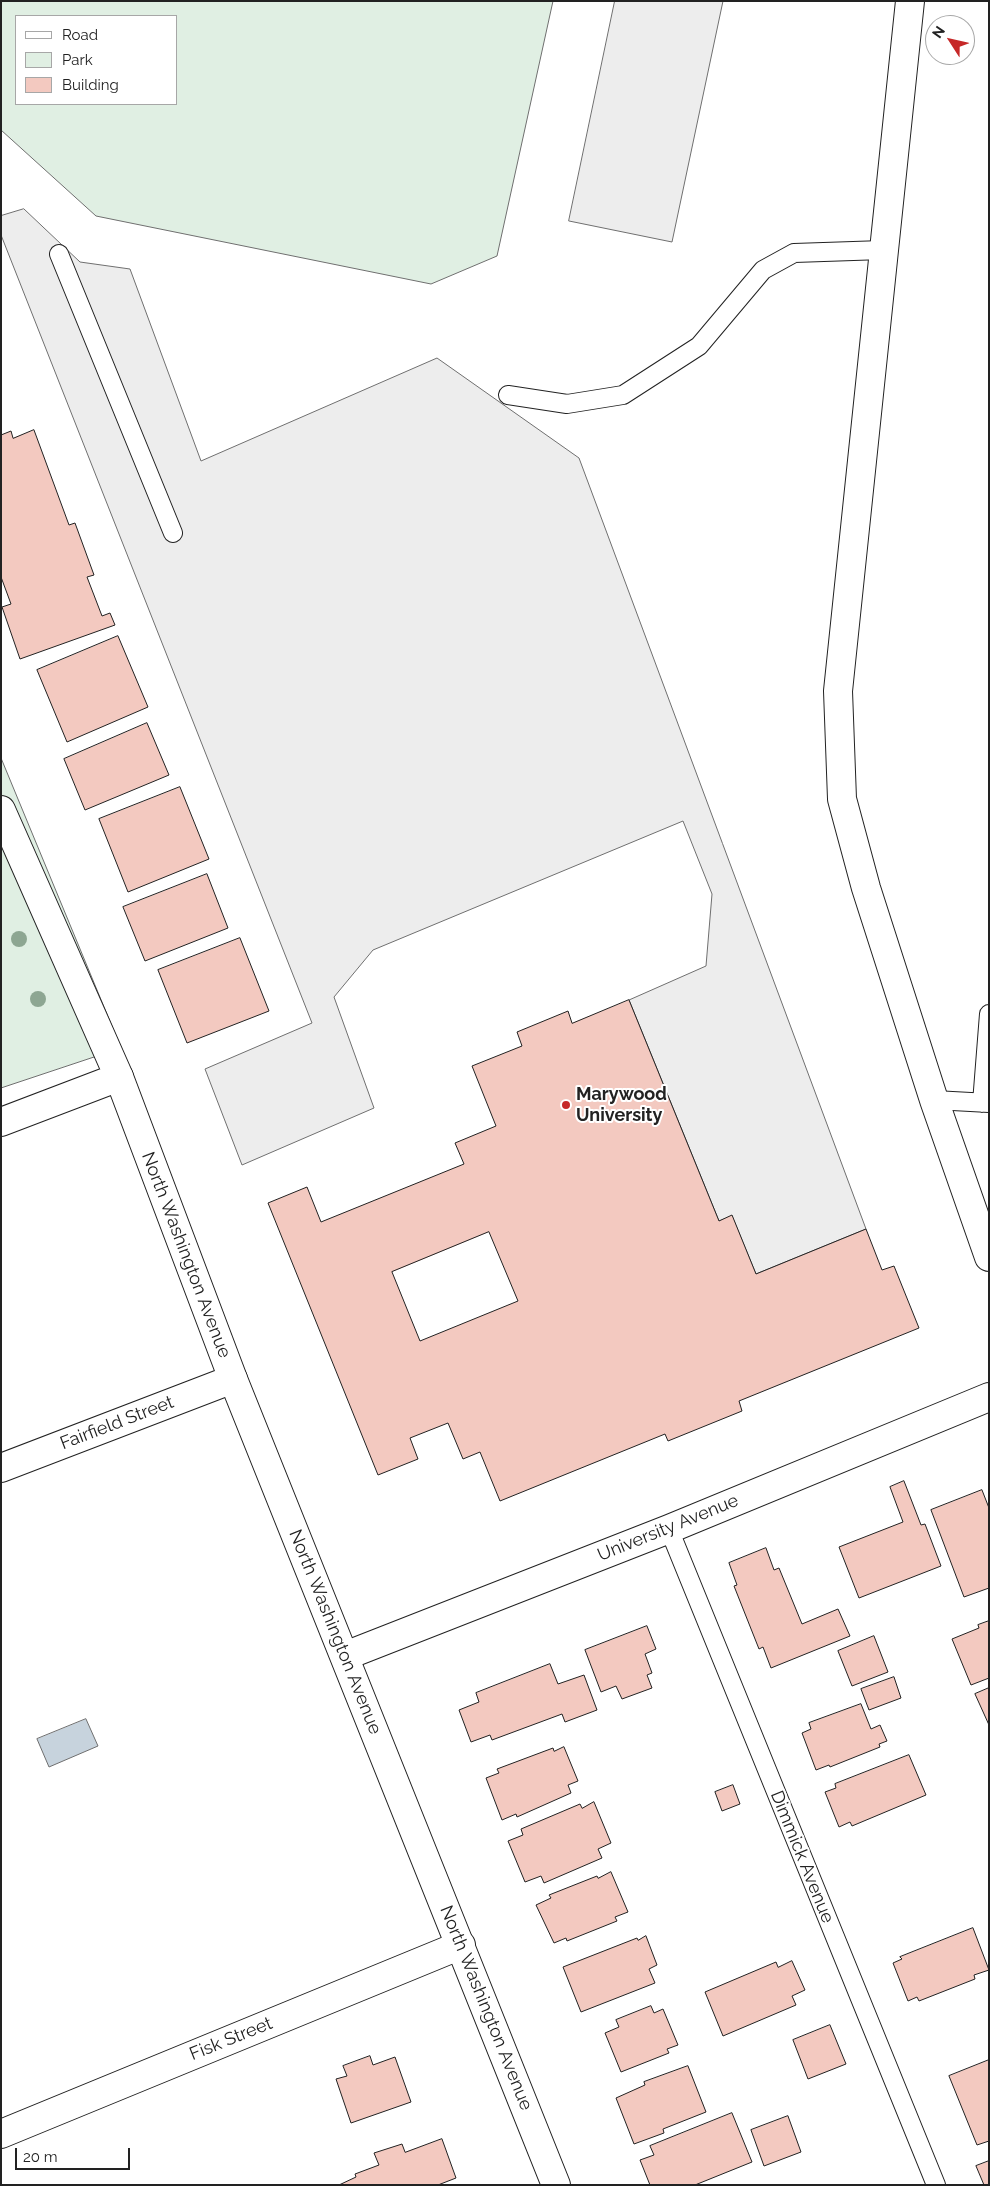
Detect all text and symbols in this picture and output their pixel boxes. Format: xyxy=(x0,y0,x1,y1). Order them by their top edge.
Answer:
legend xyxy=(15,15,178,105)
north arrow xyxy=(925,15,975,65)
text: N xyxy=(929,23,948,41)
text: Road xyxy=(62,26,98,44)
text: Park xyxy=(62,51,93,69)
text: Building xyxy=(62,76,119,94)
place label: Marywood University xyxy=(576,1084,667,1126)
marker: Marywood University xyxy=(560,1099,572,1111)
street label: North Washington Avenue xyxy=(137,1149,235,1361)
street label: Fairfield Street xyxy=(57,1391,177,1455)
street label: University Avenue xyxy=(594,1490,742,1566)
street label: North Washington Avenue xyxy=(284,1526,386,1738)
street label: Dimmick Avenue xyxy=(766,1788,838,1926)
street label: North Washington Avenue xyxy=(435,1902,537,2114)
street label: Fisk Street xyxy=(187,2013,275,2065)
scale bar xyxy=(18,2138,132,2170)
text: 20 m xyxy=(23,2148,58,2166)

